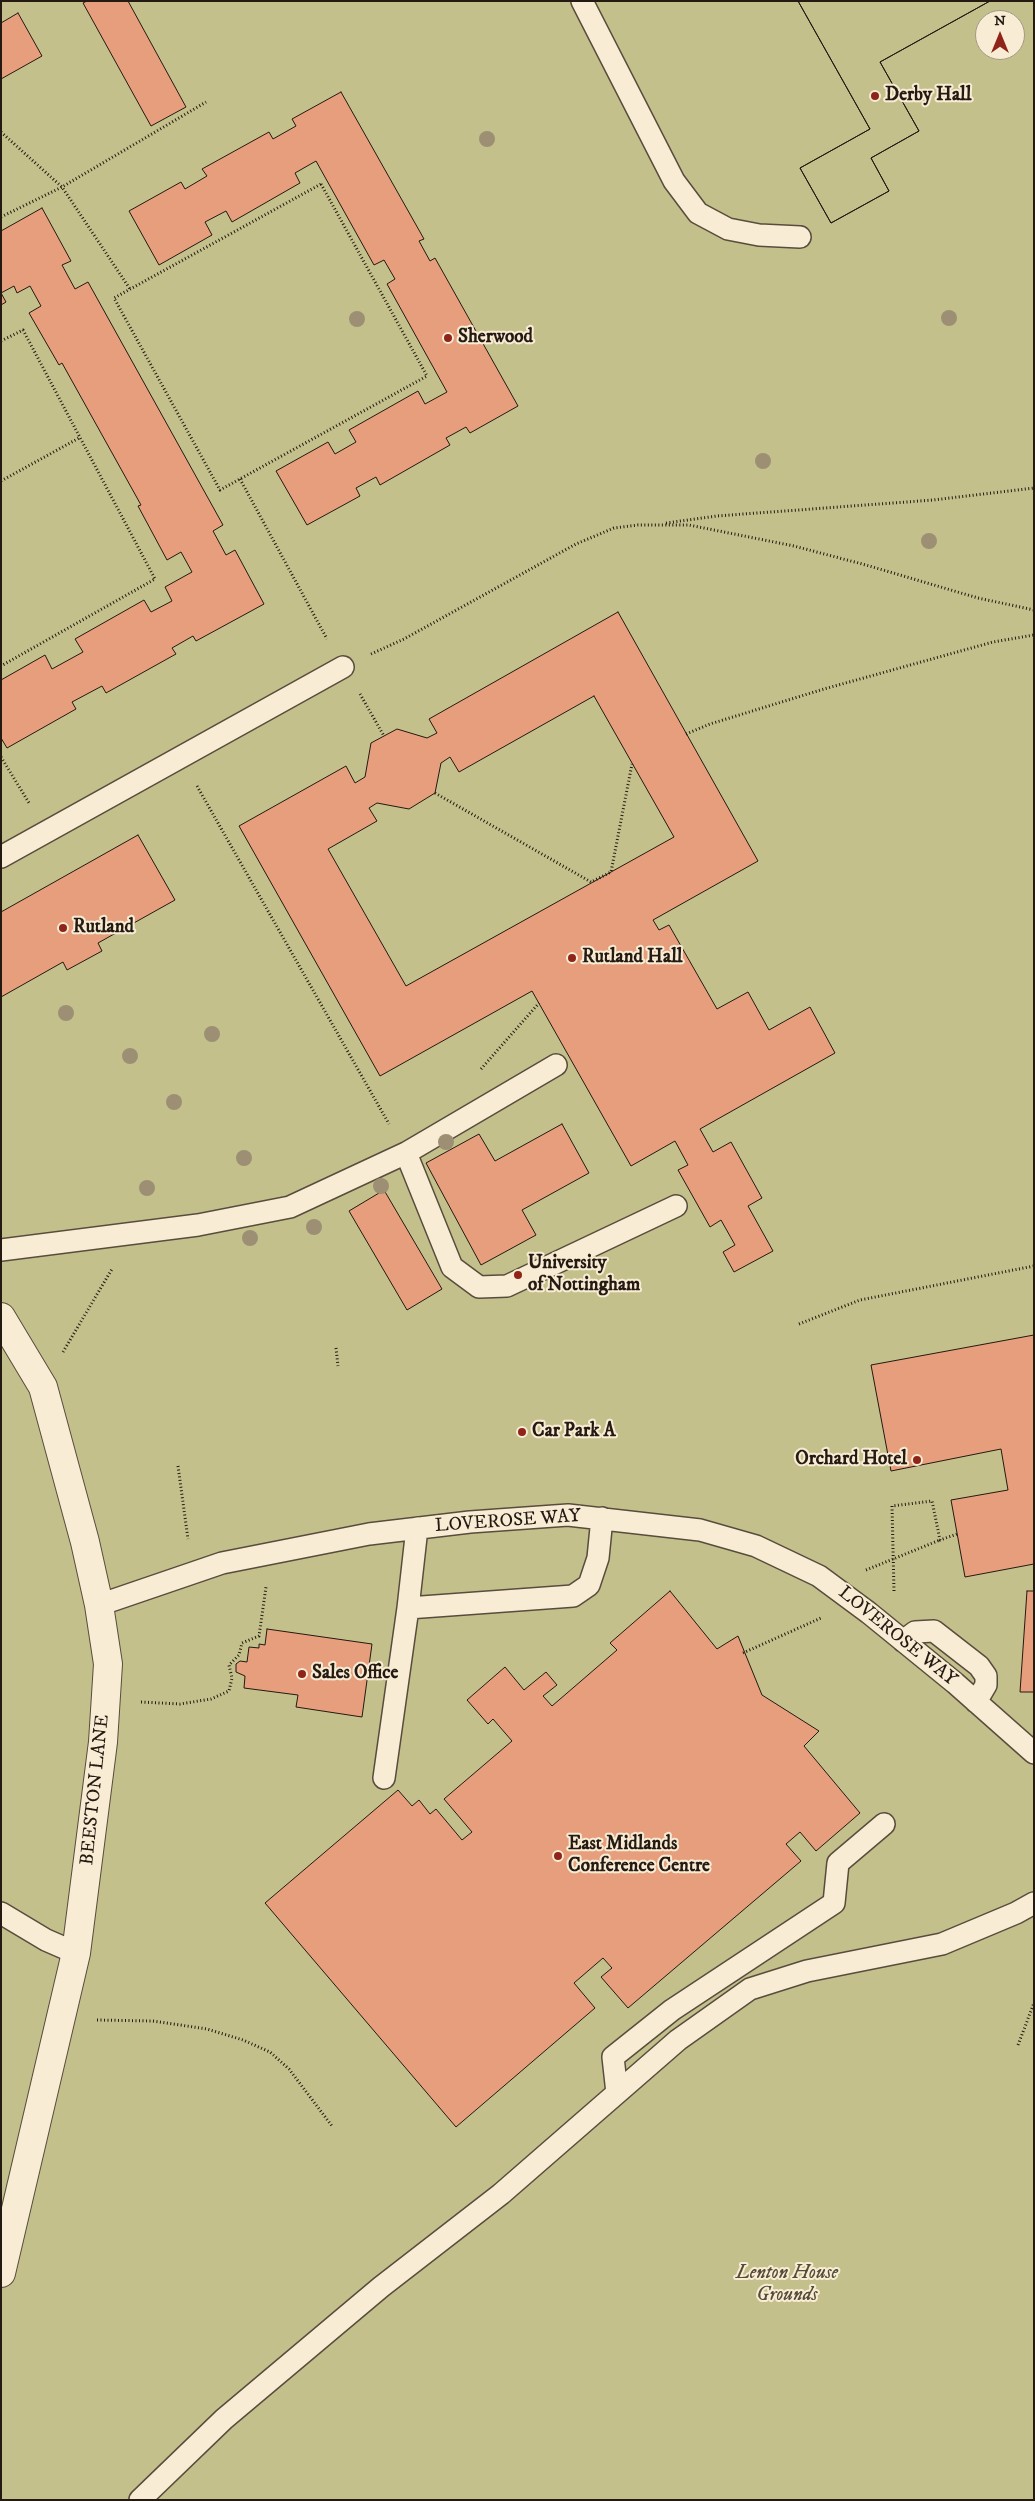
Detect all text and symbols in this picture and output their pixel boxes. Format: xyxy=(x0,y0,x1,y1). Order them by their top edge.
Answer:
north arrow xyxy=(975,10,1025,60)
text: N xyxy=(994,12,1006,30)
place label: Derby Hall xyxy=(885,85,972,107)
marker: Derby Hall xyxy=(869,90,881,102)
place label: Sherwood xyxy=(458,327,533,349)
marker: Sherwood xyxy=(442,332,454,344)
place label: Rutland xyxy=(73,917,134,939)
marker: Rutland xyxy=(57,922,69,934)
place label: Rutland Hall xyxy=(582,947,683,969)
marker: Rutland Hall xyxy=(566,952,578,964)
place label: University of Nottingham xyxy=(528,1253,640,1297)
marker: University of Nottingham xyxy=(512,1269,524,1281)
place label: Car Park A xyxy=(532,1421,616,1443)
marker: Car Park A xyxy=(516,1426,528,1438)
place label: Orchard Hotel xyxy=(795,1449,907,1471)
marker: Orchard Hotel xyxy=(911,1454,923,1466)
street label: LOVEROSE WAY xyxy=(434,1506,582,1538)
street label: LOVEROSE WAY xyxy=(833,1582,961,1692)
place label: Sales Office xyxy=(312,1663,398,1685)
marker: Sales Office xyxy=(296,1668,308,1680)
street label: BEESTON LANE xyxy=(77,1714,115,1866)
place label: East Midlands Conference Centre xyxy=(568,1834,710,1878)
marker: East Midlands Conference Centre xyxy=(552,1850,564,1862)
park label: Lenton House Grounds xyxy=(736,2263,838,2307)

